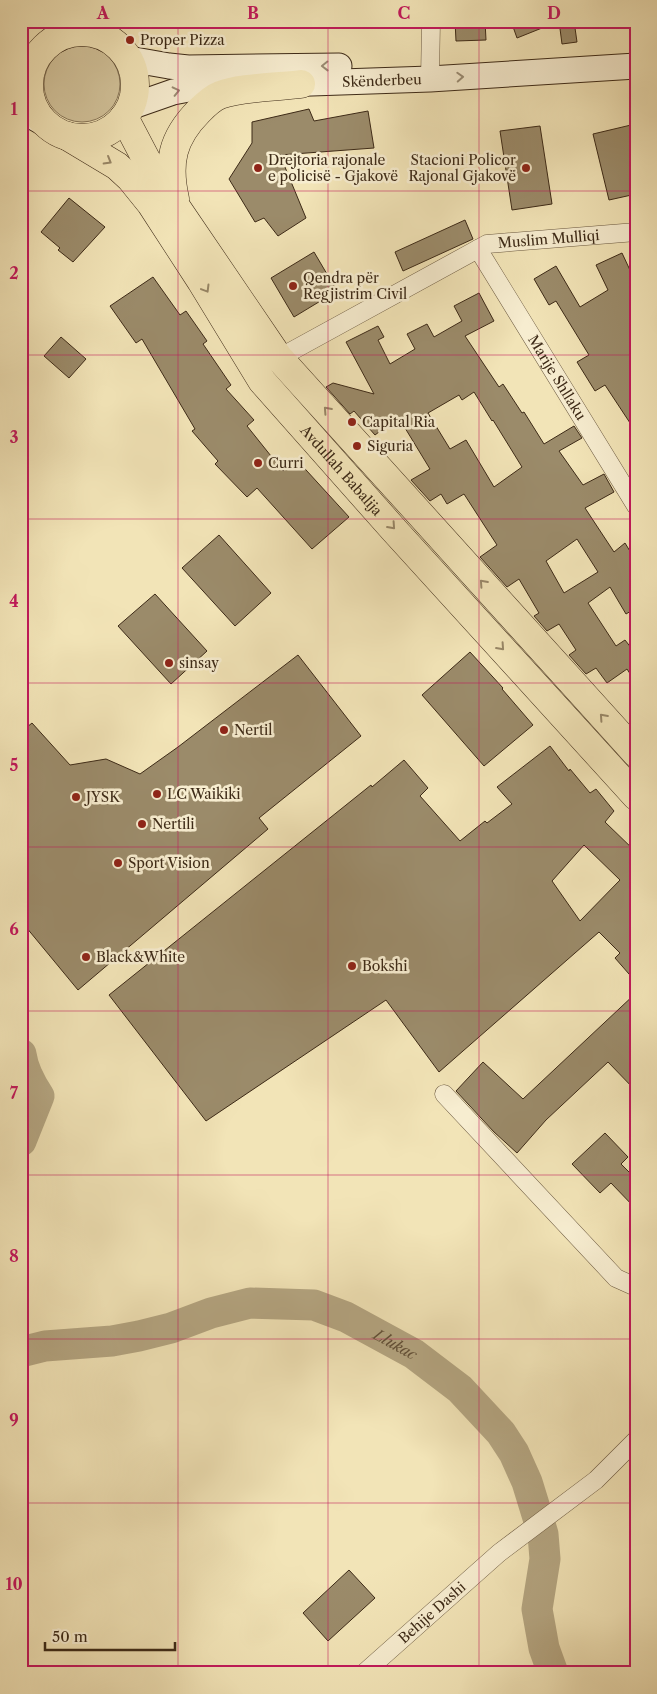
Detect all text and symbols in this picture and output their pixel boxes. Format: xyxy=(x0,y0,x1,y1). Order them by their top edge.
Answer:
text: A xyxy=(96,3,110,23)
text: B xyxy=(247,3,259,23)
text: C xyxy=(398,3,410,23)
text: D xyxy=(547,3,561,23)
place label: Proper Pizza xyxy=(140,31,225,49)
marker: Proper Pizza xyxy=(124,34,136,46)
one-way arrow xyxy=(321,61,328,71)
street label: Skënderbeu xyxy=(342,70,422,91)
one-way arrow xyxy=(457,72,465,83)
one-way arrow xyxy=(172,86,181,97)
text: 1 xyxy=(10,99,18,119)
place label: Drejtoria rajonale e policisë - Gjakovë xyxy=(268,151,398,185)
place label: Stacioni Policor Rajonal Gjakovë xyxy=(408,151,516,185)
one-way arrow xyxy=(103,155,112,165)
marker: Drejtoria rajonale e policisë - Gjakovë xyxy=(252,162,264,174)
marker: Stacioni Policor Rajonal Gjakovë xyxy=(520,162,532,174)
street label: Muslim Mulliqi xyxy=(497,226,600,252)
text: 2 xyxy=(9,263,19,283)
place label: Qendra për Regjistrim Civil xyxy=(303,269,407,303)
marker: Qendra për Regjistrim Civil xyxy=(287,280,299,292)
one-way arrow xyxy=(200,283,210,292)
street label: Marije Shllaku xyxy=(524,332,590,424)
one-way arrow xyxy=(324,407,333,416)
place label: Capital Ria xyxy=(362,413,436,431)
marker: Capital Ria xyxy=(346,416,358,428)
street label: Avdullah Babalija xyxy=(296,421,387,520)
text: 3 xyxy=(9,427,19,447)
place label: Siguria xyxy=(367,437,414,455)
marker: Siguria xyxy=(351,440,363,452)
place label: Curri xyxy=(268,454,303,472)
marker: Curri xyxy=(252,457,264,469)
one-way arrow xyxy=(386,521,395,530)
one-way arrow xyxy=(479,579,488,588)
text: 4 xyxy=(9,591,19,611)
one-way arrow xyxy=(495,641,504,650)
place label: sinsay xyxy=(179,654,219,672)
marker: sinsay xyxy=(163,657,175,669)
one-way arrow xyxy=(600,713,609,722)
place label: Nertil xyxy=(234,721,272,739)
marker: Nertil xyxy=(218,724,230,736)
text: 5 xyxy=(10,755,19,775)
place label: LC Waikiki xyxy=(167,785,241,803)
place label: JYSK xyxy=(84,788,121,806)
marker: LC Waikiki xyxy=(151,788,163,800)
marker: JYSK xyxy=(70,791,82,803)
place label: Nertili xyxy=(152,815,195,833)
marker: Nertili xyxy=(136,818,148,830)
place label: Sport Vision xyxy=(128,854,210,872)
marker: Sport Vision xyxy=(112,857,124,869)
text: 6 xyxy=(9,919,19,939)
place label: Black&White xyxy=(96,948,185,966)
marker: Black&White xyxy=(80,951,92,963)
place label: Bokshi xyxy=(362,957,408,975)
marker: Bokshi xyxy=(346,960,358,972)
text: 7 xyxy=(10,1083,19,1103)
text: 8 xyxy=(9,1246,19,1266)
water label: Llukac xyxy=(370,1324,421,1364)
text: 9 xyxy=(9,1410,19,1430)
text: 10 xyxy=(5,1574,23,1594)
street label: Behije Dashi xyxy=(395,1578,469,1647)
scale bar xyxy=(45,1619,175,1651)
text: 50 m xyxy=(52,1627,88,1646)

